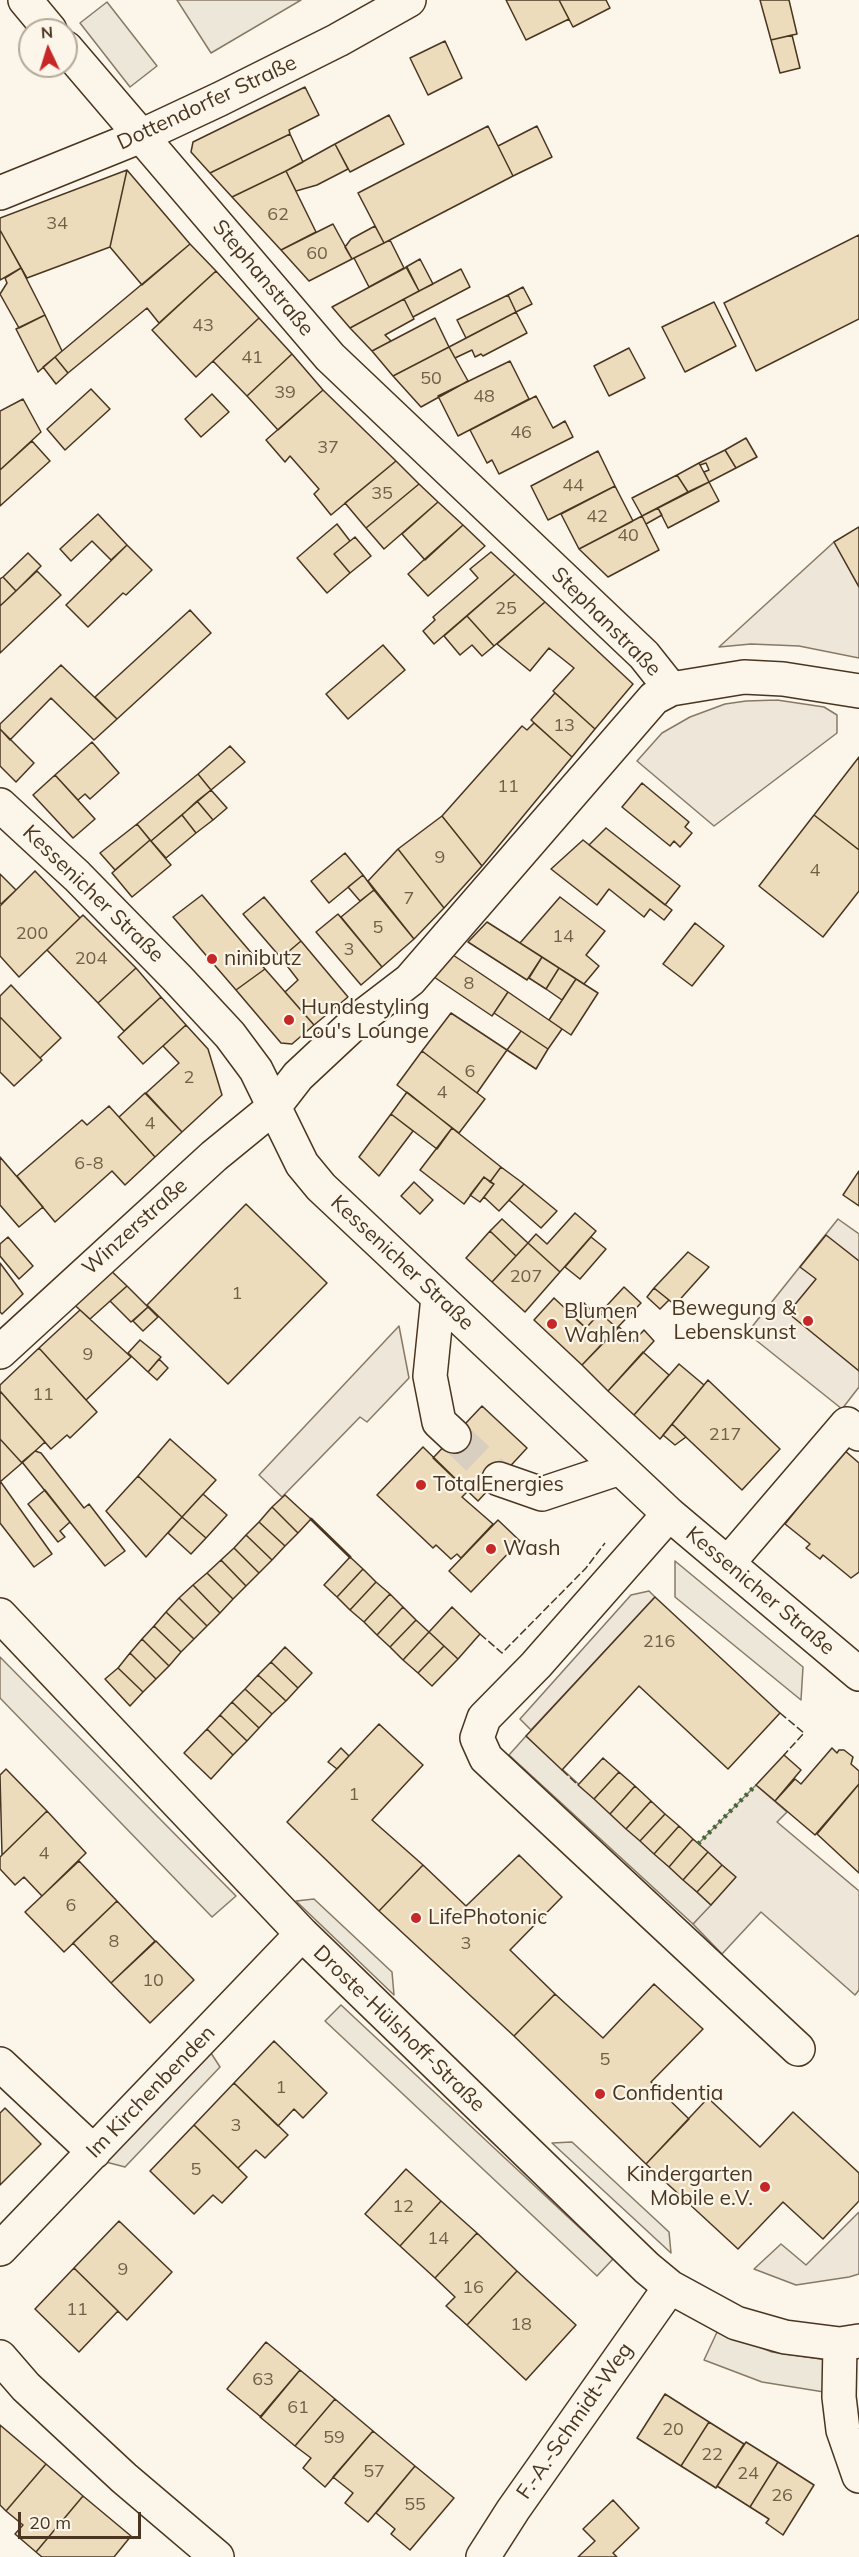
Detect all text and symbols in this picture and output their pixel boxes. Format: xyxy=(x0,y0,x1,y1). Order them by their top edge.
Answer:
north arrow xyxy=(18,18,78,78)
text: N xyxy=(40,22,54,42)
street label: Dottendorfer Straße xyxy=(113,50,301,156)
house number: 62 xyxy=(267,204,289,226)
house number: 34 xyxy=(46,213,68,235)
street label: Stephanstraße xyxy=(207,215,319,341)
house number: 60 xyxy=(306,243,328,265)
house number: 43 xyxy=(192,315,214,337)
house number: 41 xyxy=(241,347,263,369)
house number: 50 xyxy=(420,368,442,390)
house number: 39 xyxy=(274,382,296,404)
house number: 48 xyxy=(473,386,495,408)
house number: 46 xyxy=(510,422,532,444)
house number: 37 xyxy=(317,437,339,459)
house number: 44 xyxy=(562,475,584,497)
house number: 35 xyxy=(371,483,393,505)
house number: 42 xyxy=(586,506,608,528)
house number: 40 xyxy=(617,525,639,547)
street label: Stephanstraße xyxy=(546,562,666,682)
house number: 25 xyxy=(495,598,517,620)
house number: 13 xyxy=(553,715,575,737)
house number: 11 xyxy=(497,776,519,798)
street label: Kessenicher Straße xyxy=(17,820,169,968)
house number: 9 xyxy=(435,847,445,869)
house number: 4 xyxy=(810,860,820,882)
house number: 7 xyxy=(404,888,414,910)
house number: 5 xyxy=(373,917,383,939)
house number: 200 xyxy=(16,923,48,945)
house number: 14 xyxy=(552,926,574,948)
house number: 3 xyxy=(344,939,354,961)
place label: ninibutz xyxy=(224,946,302,972)
house number: 204 xyxy=(75,948,107,970)
marker: ninibutz xyxy=(205,952,219,966)
house number: 8 xyxy=(464,973,474,995)
place label: Hundestyling Lou's Lounge xyxy=(301,995,429,1045)
marker: Hundestyling Lou's Lounge xyxy=(282,1013,296,1027)
house number: 6 xyxy=(465,1061,475,1083)
house number: 2 xyxy=(184,1067,194,1089)
house number: 4 xyxy=(437,1082,447,1104)
house number: 4 xyxy=(145,1113,155,1135)
house number: 6-8 xyxy=(74,1153,104,1175)
street label: Winzerstraße xyxy=(77,1173,193,1281)
street label: Kessenicher Straße xyxy=(325,1190,479,1336)
house number: 207 xyxy=(510,1266,542,1288)
house number: 1 xyxy=(232,1283,242,1305)
place label: Bewegung & Lebenskunst xyxy=(672,1296,796,1346)
place label: Blumen Wahlen xyxy=(564,1299,640,1349)
marker: Bewegung & Lebenskunst xyxy=(801,1314,815,1328)
marker: Blumen Wahlen xyxy=(545,1317,559,1331)
house number: 9 xyxy=(83,1344,93,1366)
house number: 11 xyxy=(32,1384,54,1406)
house number: 217 xyxy=(709,1424,741,1446)
place label: TotalEnergies xyxy=(433,1472,564,1498)
marker: TotalEnergies xyxy=(414,1478,428,1492)
street label: Kessenicher Straße xyxy=(680,1521,840,1661)
place label: Wash xyxy=(503,1536,560,1562)
marker: Wash xyxy=(484,1542,498,1556)
house number: 216 xyxy=(643,1631,675,1653)
house number: 1 xyxy=(349,1784,359,1806)
house number: 4 xyxy=(39,1843,49,1865)
house number: 6 xyxy=(66,1895,76,1917)
place label: LifePhotonic xyxy=(428,1905,547,1931)
marker: LifePhotonic xyxy=(409,1911,423,1925)
house number: 8 xyxy=(109,1931,119,1953)
house number: 3 xyxy=(461,1933,471,1955)
street label: Droste-Hülshoff-Straße xyxy=(308,1941,490,2117)
house number: 10 xyxy=(142,1970,164,1992)
street label: Im Kirchenbenden xyxy=(81,2021,221,2163)
house number: 5 xyxy=(600,2049,610,2071)
house number: 1 xyxy=(276,2077,286,2099)
place label: Confidentia xyxy=(612,2081,723,2107)
marker: Confidentia xyxy=(593,2087,607,2101)
house number: 3 xyxy=(231,2115,241,2137)
house number: 5 xyxy=(191,2159,201,2181)
place label: Kindergarten Mobile e.V. xyxy=(626,2162,753,2212)
marker: Kindergarten Mobile e.V. xyxy=(758,2180,772,2194)
house number: 12 xyxy=(392,2196,414,2218)
house number: 14 xyxy=(427,2228,449,2250)
house number: 9 xyxy=(118,2259,128,2281)
house number: 16 xyxy=(462,2277,484,2299)
house number: 11 xyxy=(66,2299,88,2321)
house number: 18 xyxy=(510,2314,532,2336)
street label: F.-A.-Schmidt-Weg xyxy=(512,2338,638,2504)
house number: 63 xyxy=(252,2369,274,2391)
house number: 61 xyxy=(287,2397,309,2419)
house number: 20 xyxy=(662,2419,684,2441)
house number: 59 xyxy=(323,2427,345,2449)
house number: 22 xyxy=(701,2444,723,2466)
house number: 57 xyxy=(363,2461,385,2483)
house number: 24 xyxy=(737,2463,759,2485)
house number: 26 xyxy=(771,2485,793,2507)
house number: 55 xyxy=(404,2494,426,2516)
scale bar xyxy=(21,2500,144,2538)
text: 20 m xyxy=(29,2511,71,2534)

